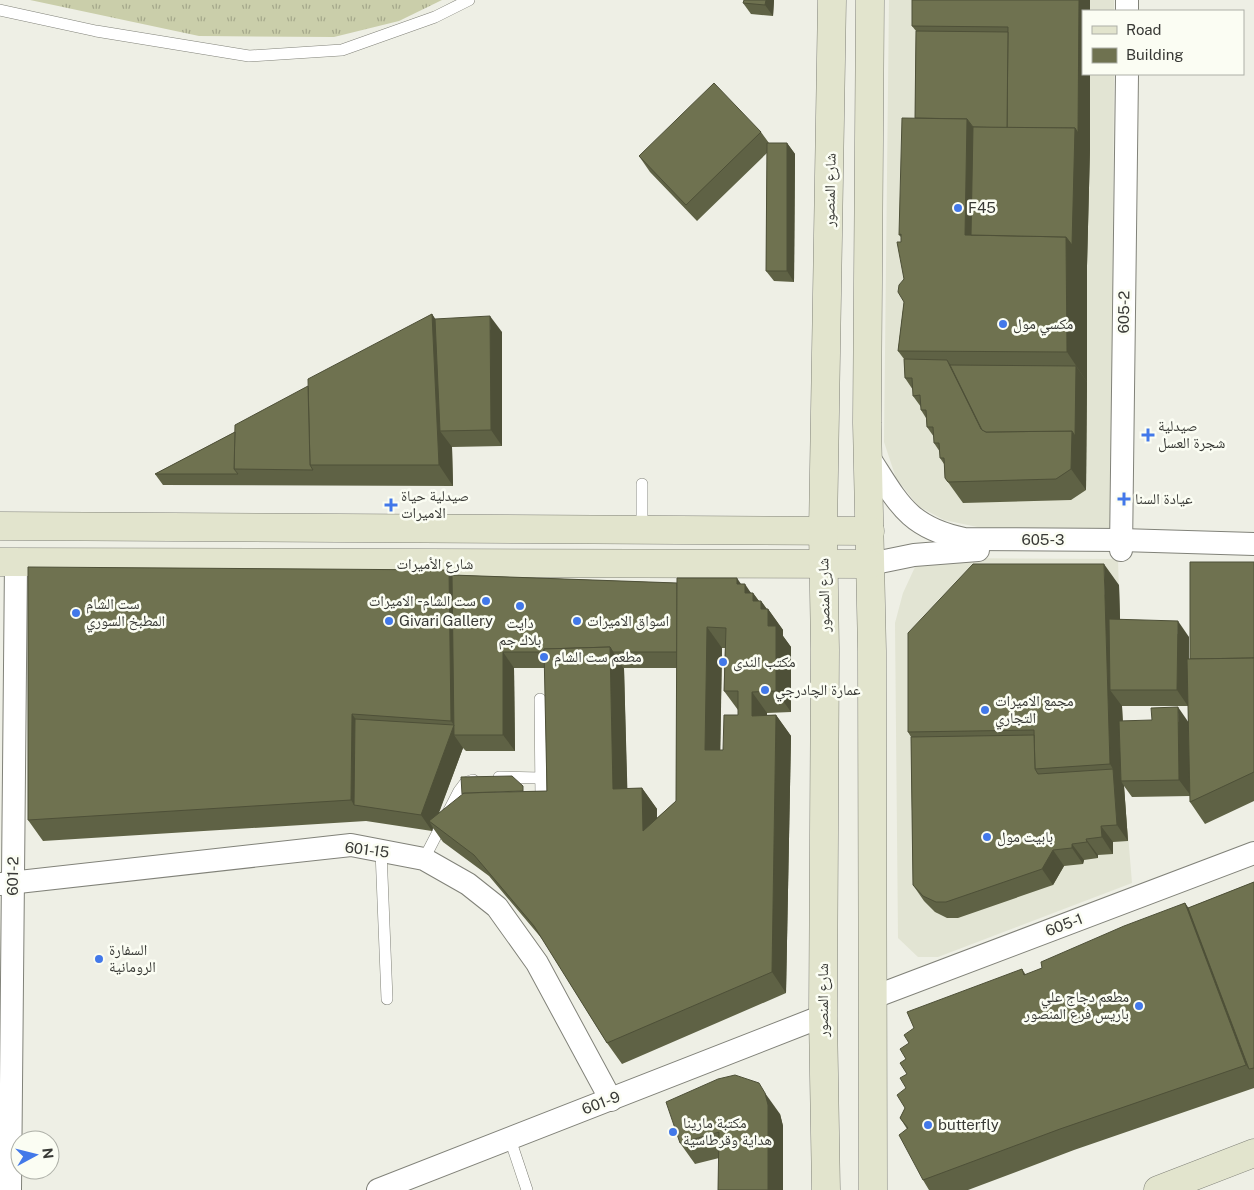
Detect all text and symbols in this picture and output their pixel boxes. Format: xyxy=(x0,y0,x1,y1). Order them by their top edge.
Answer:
legend xyxy=(1082,10,1244,75)
text: Road xyxy=(1126,21,1162,38)
text: Building xyxy=(1126,46,1184,63)
street label: شارع المنصور xyxy=(820,153,841,228)
place label: F45 xyxy=(968,199,996,216)
marker: F45 xyxy=(952,202,964,214)
street label: 605-2 xyxy=(1115,290,1132,333)
place label: مكسي مول xyxy=(1013,315,1074,336)
marker: مكسي مول xyxy=(997,318,1009,330)
place label: صيدلية شجرة العسل xyxy=(1158,417,1226,453)
marker: صيدلية شجرة العسل xyxy=(1142,429,1154,441)
place label: صيدلية حياة الاميرات xyxy=(401,487,469,522)
place label: عيادة السنا xyxy=(1135,490,1193,507)
marker: عيادة السنا xyxy=(1117,492,1131,506)
marker: صيدلية حياة الاميرات xyxy=(385,499,397,511)
street label: 605-3 xyxy=(1021,531,1065,548)
street label: شارع الأميرات xyxy=(397,555,474,574)
street label: شارع المنصور xyxy=(814,558,835,633)
place label: ست الشام - الاميرات xyxy=(369,592,476,611)
place label: ست الشام المطبخ السوري xyxy=(86,595,165,633)
marker: ست الشام - الاميرات xyxy=(480,595,492,607)
marker: دايت بلاك جم xyxy=(514,600,526,612)
marker: ست الشام المطبخ السوري xyxy=(70,607,82,619)
place label: Givari Gallery xyxy=(399,612,493,629)
place label: اسواق الاميرات xyxy=(587,612,669,631)
place label: دايت بلاك جم xyxy=(499,614,541,650)
marker: Givari Gallery xyxy=(383,615,395,627)
marker: اسواق الاميرات xyxy=(571,615,583,627)
place label: مطعم ست الشام xyxy=(554,648,642,667)
marker: مطعم ست الشام xyxy=(538,651,550,663)
place label: مكتب الندى xyxy=(733,653,796,672)
marker: مكتب الندى xyxy=(717,656,729,668)
place label: عمارة الچادرجي xyxy=(775,681,861,702)
marker: عمارة الچادرجي xyxy=(759,684,771,696)
place label: مجمع الاميرات التجاري xyxy=(995,692,1074,730)
marker: مجمع الاميرات التجاري xyxy=(979,704,991,716)
place label: بابيت مول xyxy=(997,828,1053,847)
marker: بابيت مول xyxy=(981,831,993,843)
street label: 601-15 xyxy=(344,838,390,861)
street label: 601-2 xyxy=(4,856,21,896)
street label: 605-1 xyxy=(1043,910,1085,939)
place label: السفارة الرومانية xyxy=(109,941,156,976)
marker: السفارة الرومانية xyxy=(93,953,105,965)
street label: شارع المنصور xyxy=(814,963,833,1038)
place label: مطعم دجاج علي باريس فرع المنصور xyxy=(1023,988,1129,1024)
marker: مطعم دجاج علي باريس فرع المنصور xyxy=(1133,1000,1145,1012)
street label: 601-9 xyxy=(579,1088,622,1118)
place label: مكتبة مارينا هداية وقرطاسية xyxy=(683,1114,772,1149)
place label: butterfly xyxy=(938,1116,999,1133)
marker: butterfly xyxy=(922,1119,934,1131)
marker: مكتبة مارينا هداية وقرطاسية xyxy=(667,1126,679,1138)
north arrow xyxy=(10,1130,60,1180)
text: N xyxy=(39,1147,57,1160)

